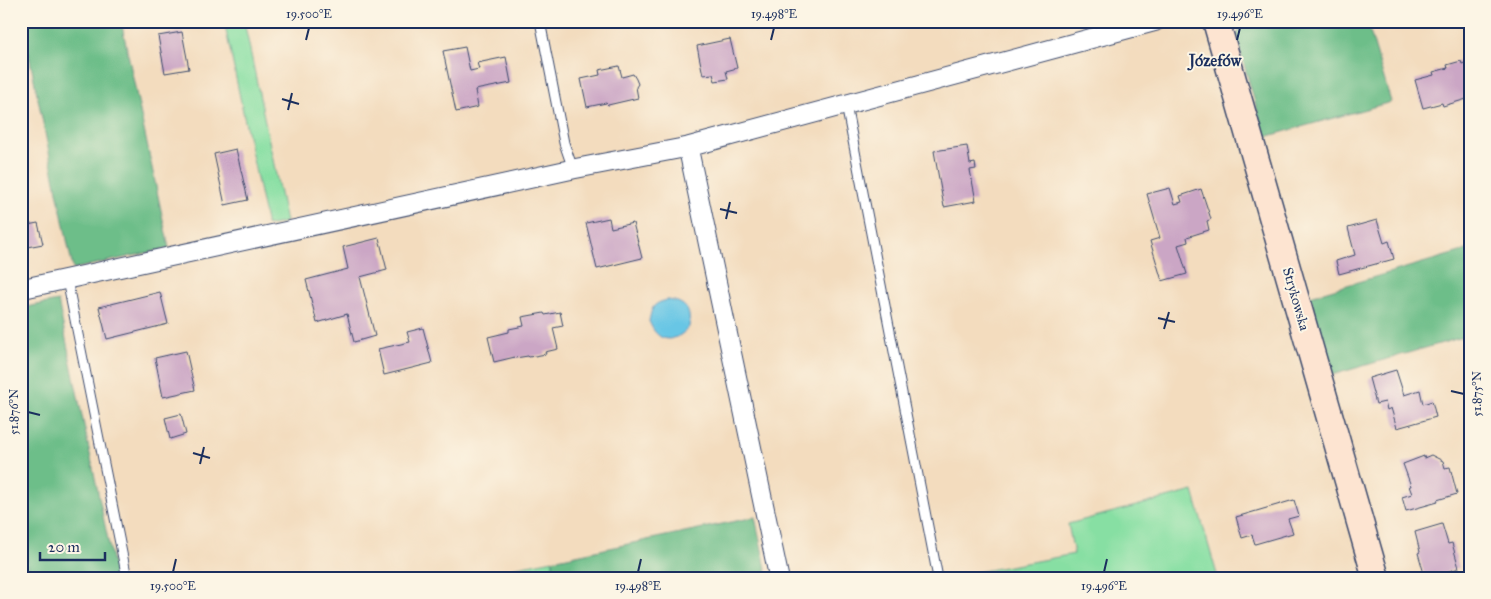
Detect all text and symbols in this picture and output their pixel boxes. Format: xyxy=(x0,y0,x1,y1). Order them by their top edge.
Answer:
text: 19.500°E xyxy=(286,7,332,21)
text: 19.498°E xyxy=(751,7,797,21)
text: 19.496°E xyxy=(1217,7,1263,21)
district label: Józefów xyxy=(1187,51,1242,71)
street label: Strykowska xyxy=(1279,265,1313,333)
text: 51.875°N xyxy=(1470,371,1484,417)
text: 51.876°N xyxy=(7,389,21,435)
scale bar xyxy=(40,529,105,561)
text: 20 m xyxy=(48,538,80,556)
text: 19.500°E xyxy=(150,579,196,593)
text: 19.498°E xyxy=(615,579,661,593)
text: 19.496°E xyxy=(1081,579,1127,593)

